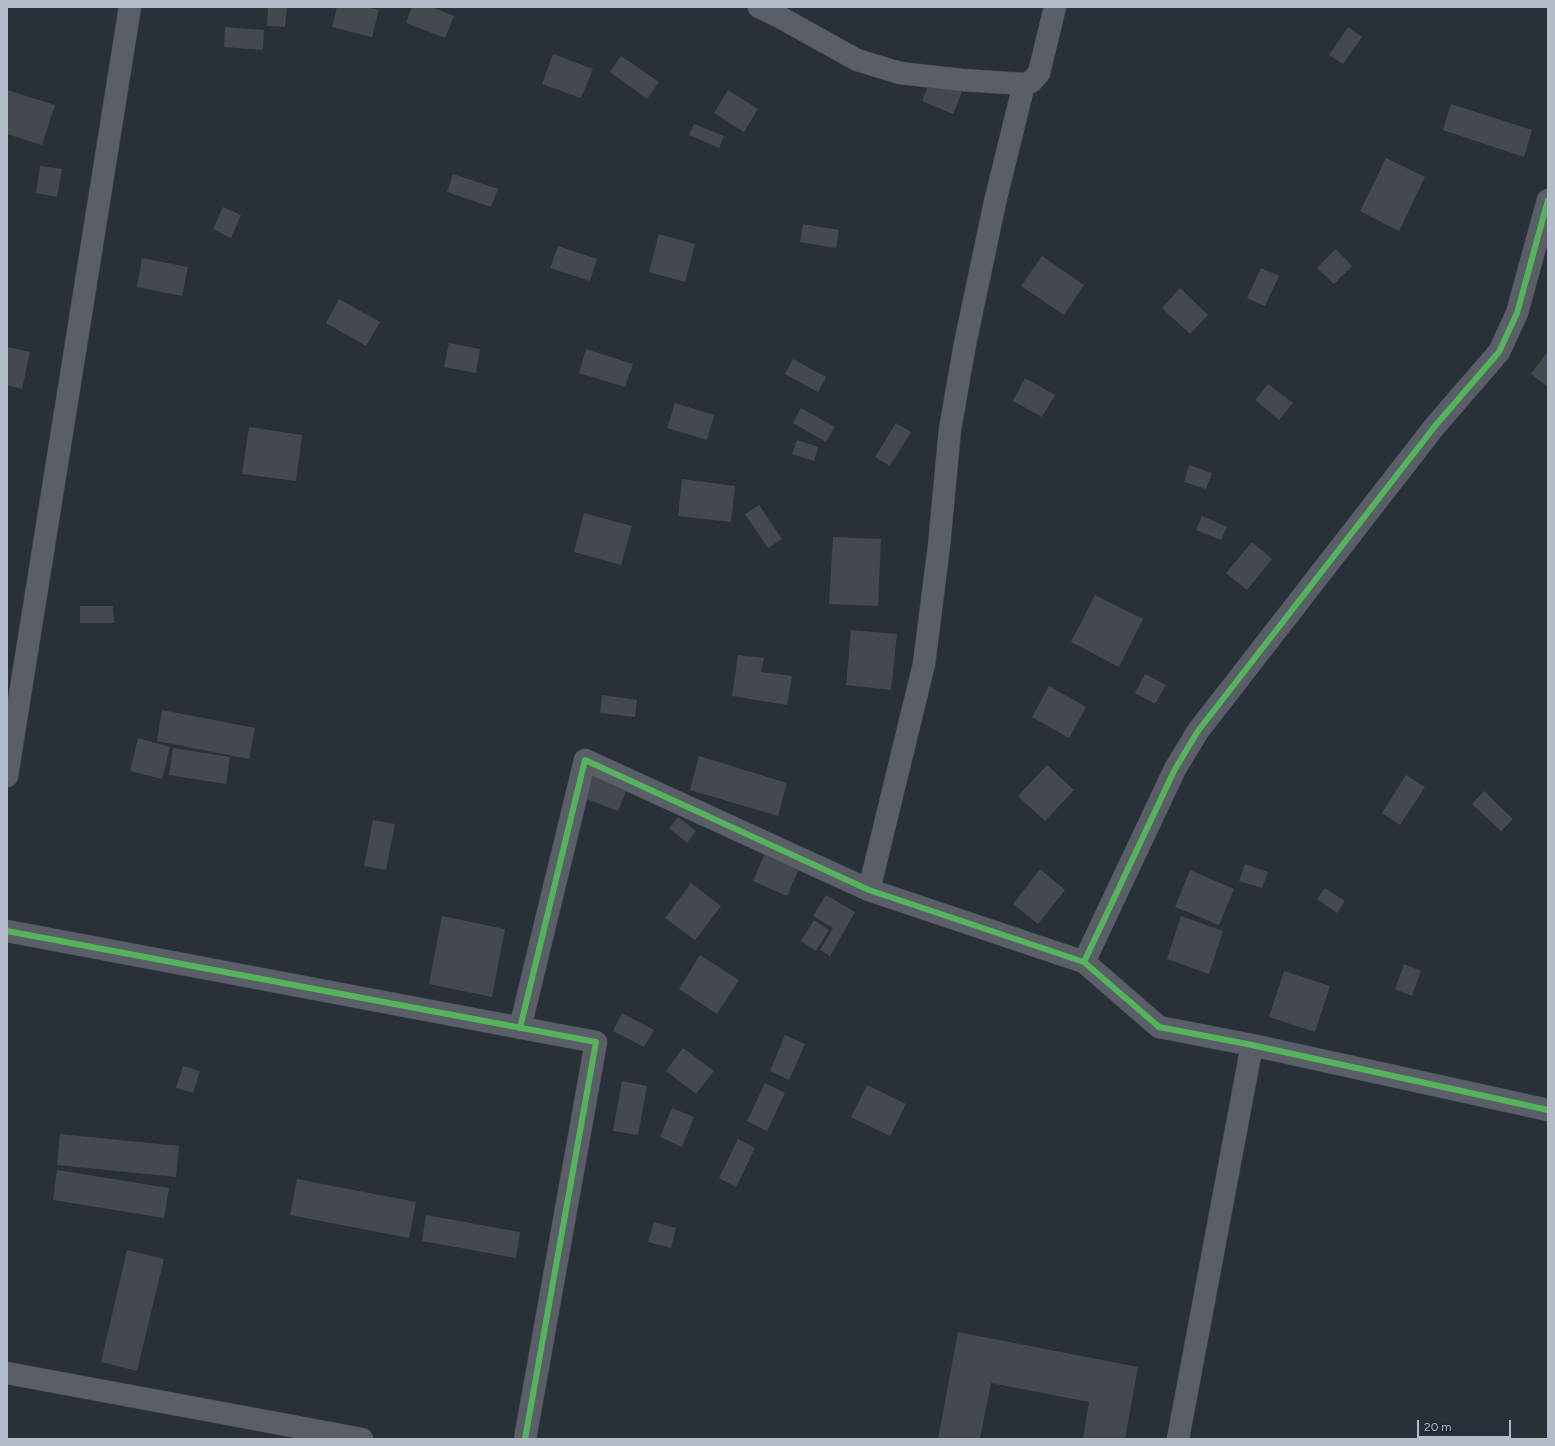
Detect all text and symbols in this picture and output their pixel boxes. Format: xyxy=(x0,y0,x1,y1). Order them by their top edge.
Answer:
scale bar xyxy=(1419,1412,1513,1438)
text: 20 m xyxy=(1424,1420,1452,1434)

